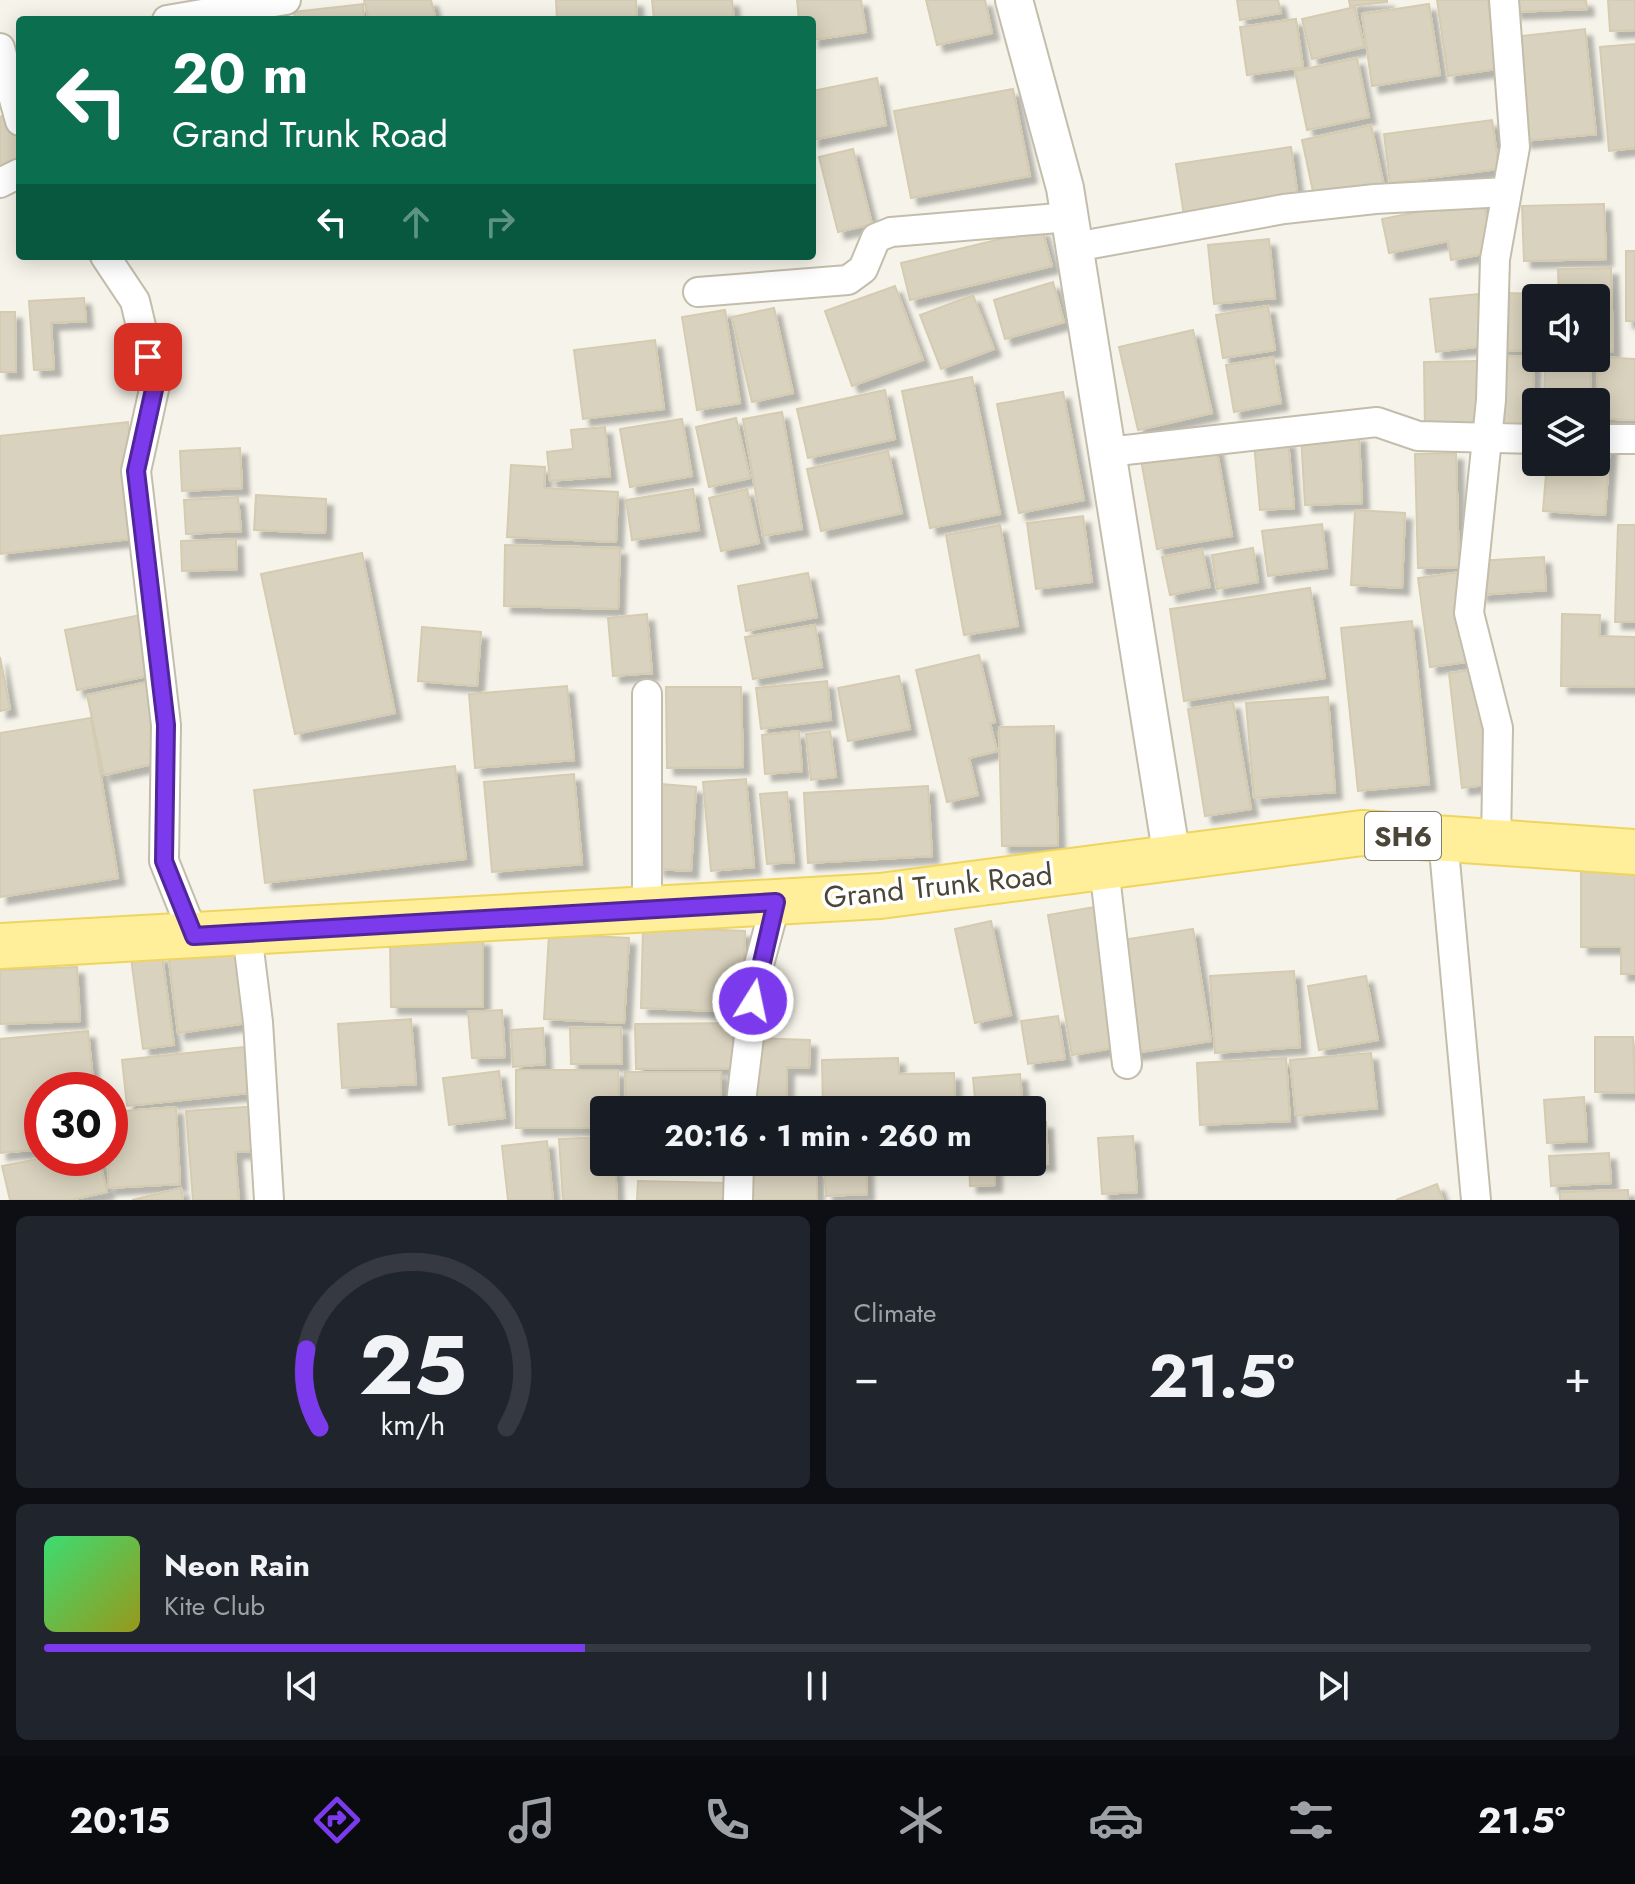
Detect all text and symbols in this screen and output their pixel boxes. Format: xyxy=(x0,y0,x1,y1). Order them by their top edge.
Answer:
text: 20 m xyxy=(172,33,309,114)
icon: left xyxy=(40,48,144,152)
text: Grand Trunk Road xyxy=(172,108,448,160)
icon: left xyxy=(310,200,354,244)
icon: ahead xyxy=(394,200,438,244)
icon: right xyxy=(478,200,522,244)
map controls xyxy=(1522,284,1610,476)
button: sound xyxy=(1522,284,1610,372)
pin xyxy=(114,323,182,391)
icon: arrive xyxy=(126,335,170,379)
button: layers xyxy=(1522,388,1610,476)
road number: SH6 xyxy=(1365,812,1441,860)
street label: Grand Trunk Road xyxy=(821,852,1055,919)
position arrow xyxy=(711,959,795,1043)
speed limit sign: 30 xyxy=(24,1072,128,1176)
text: 20:16 · 1 min · 260 m xyxy=(664,1114,972,1157)
text: Climate xyxy=(854,1294,936,1332)
text: 25 xyxy=(359,1305,467,1425)
text: 21.5° xyxy=(1149,1333,1295,1420)
text: − xyxy=(854,1345,879,1409)
text: + xyxy=(1564,1345,1591,1409)
text: km/h xyxy=(380,1404,445,1446)
text: Neon Rain xyxy=(164,1544,310,1587)
text: Kite Club xyxy=(164,1587,265,1625)
icon: previous xyxy=(280,1664,324,1708)
icon: pause xyxy=(795,1664,839,1708)
icon: next xyxy=(1311,1664,1355,1708)
icon: directions xyxy=(309,1792,365,1848)
icon: music xyxy=(504,1792,560,1848)
icon: phone xyxy=(699,1792,755,1848)
icon: climate xyxy=(893,1792,949,1848)
icon: car xyxy=(1088,1792,1144,1848)
icon: filters xyxy=(1283,1792,1339,1848)
text: 20:15 xyxy=(69,1794,170,1846)
text: 21.5° xyxy=(1478,1794,1565,1846)

